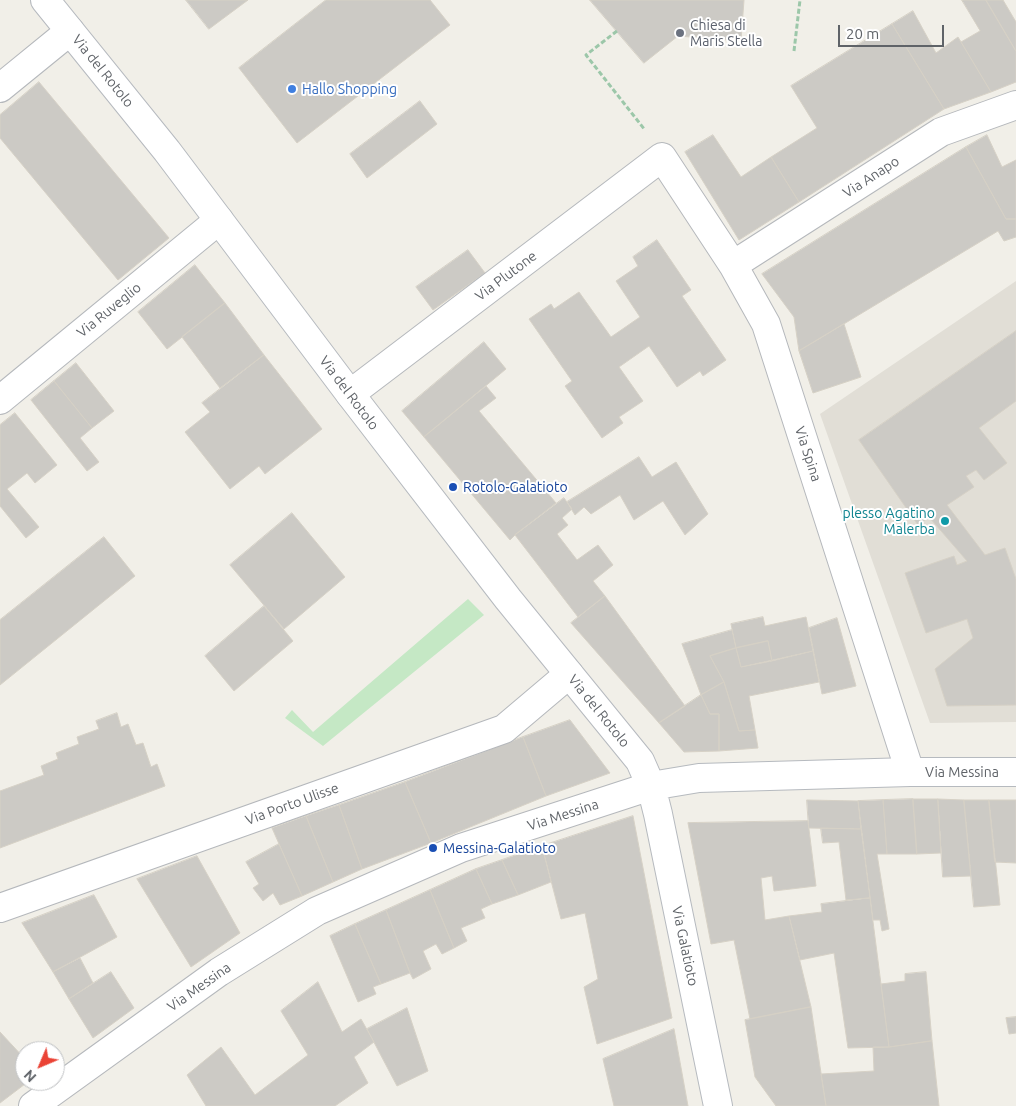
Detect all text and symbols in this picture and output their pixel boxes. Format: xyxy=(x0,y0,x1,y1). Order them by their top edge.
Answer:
scale bar xyxy=(841,15,947,47)
place label: Chiesa di Maris Stella xyxy=(690,17,762,49)
text: 20 m xyxy=(846,25,879,42)
marker: Chiesa di Maris Stella xyxy=(674,27,686,39)
street label: Via del Rotolo xyxy=(69,31,137,111)
place label: Hallo Shopping xyxy=(302,81,397,97)
marker: Hallo Shopping xyxy=(286,83,298,95)
street label: Via Anapo xyxy=(840,153,902,201)
street label: Via Plutone xyxy=(472,247,540,305)
street label: Via Ruveglio xyxy=(74,279,144,341)
street label: Via del Rotolo xyxy=(316,353,382,433)
street label: Via Spina xyxy=(791,424,825,484)
place label: Rotolo-Galatioto xyxy=(463,479,568,495)
marker: Rotolo-Galatioto xyxy=(447,481,459,493)
place label: plesso Agatino Malerba xyxy=(842,505,935,538)
marker: plesso Agatino Malerba xyxy=(939,515,951,527)
street label: Via del Rotolo xyxy=(565,671,633,751)
street label: Via Messina xyxy=(925,764,999,780)
street label: Via Porto Ulisse xyxy=(243,779,341,829)
street label: Via Messina xyxy=(525,796,601,834)
place label: Messina-Galatioto xyxy=(443,840,556,856)
marker: Messina-Galatioto xyxy=(427,842,439,854)
street label: Via Galatioto xyxy=(668,905,702,987)
street label: Via Messina xyxy=(164,959,234,1015)
north arrow xyxy=(15,1041,65,1091)
text: N xyxy=(21,1067,39,1085)

